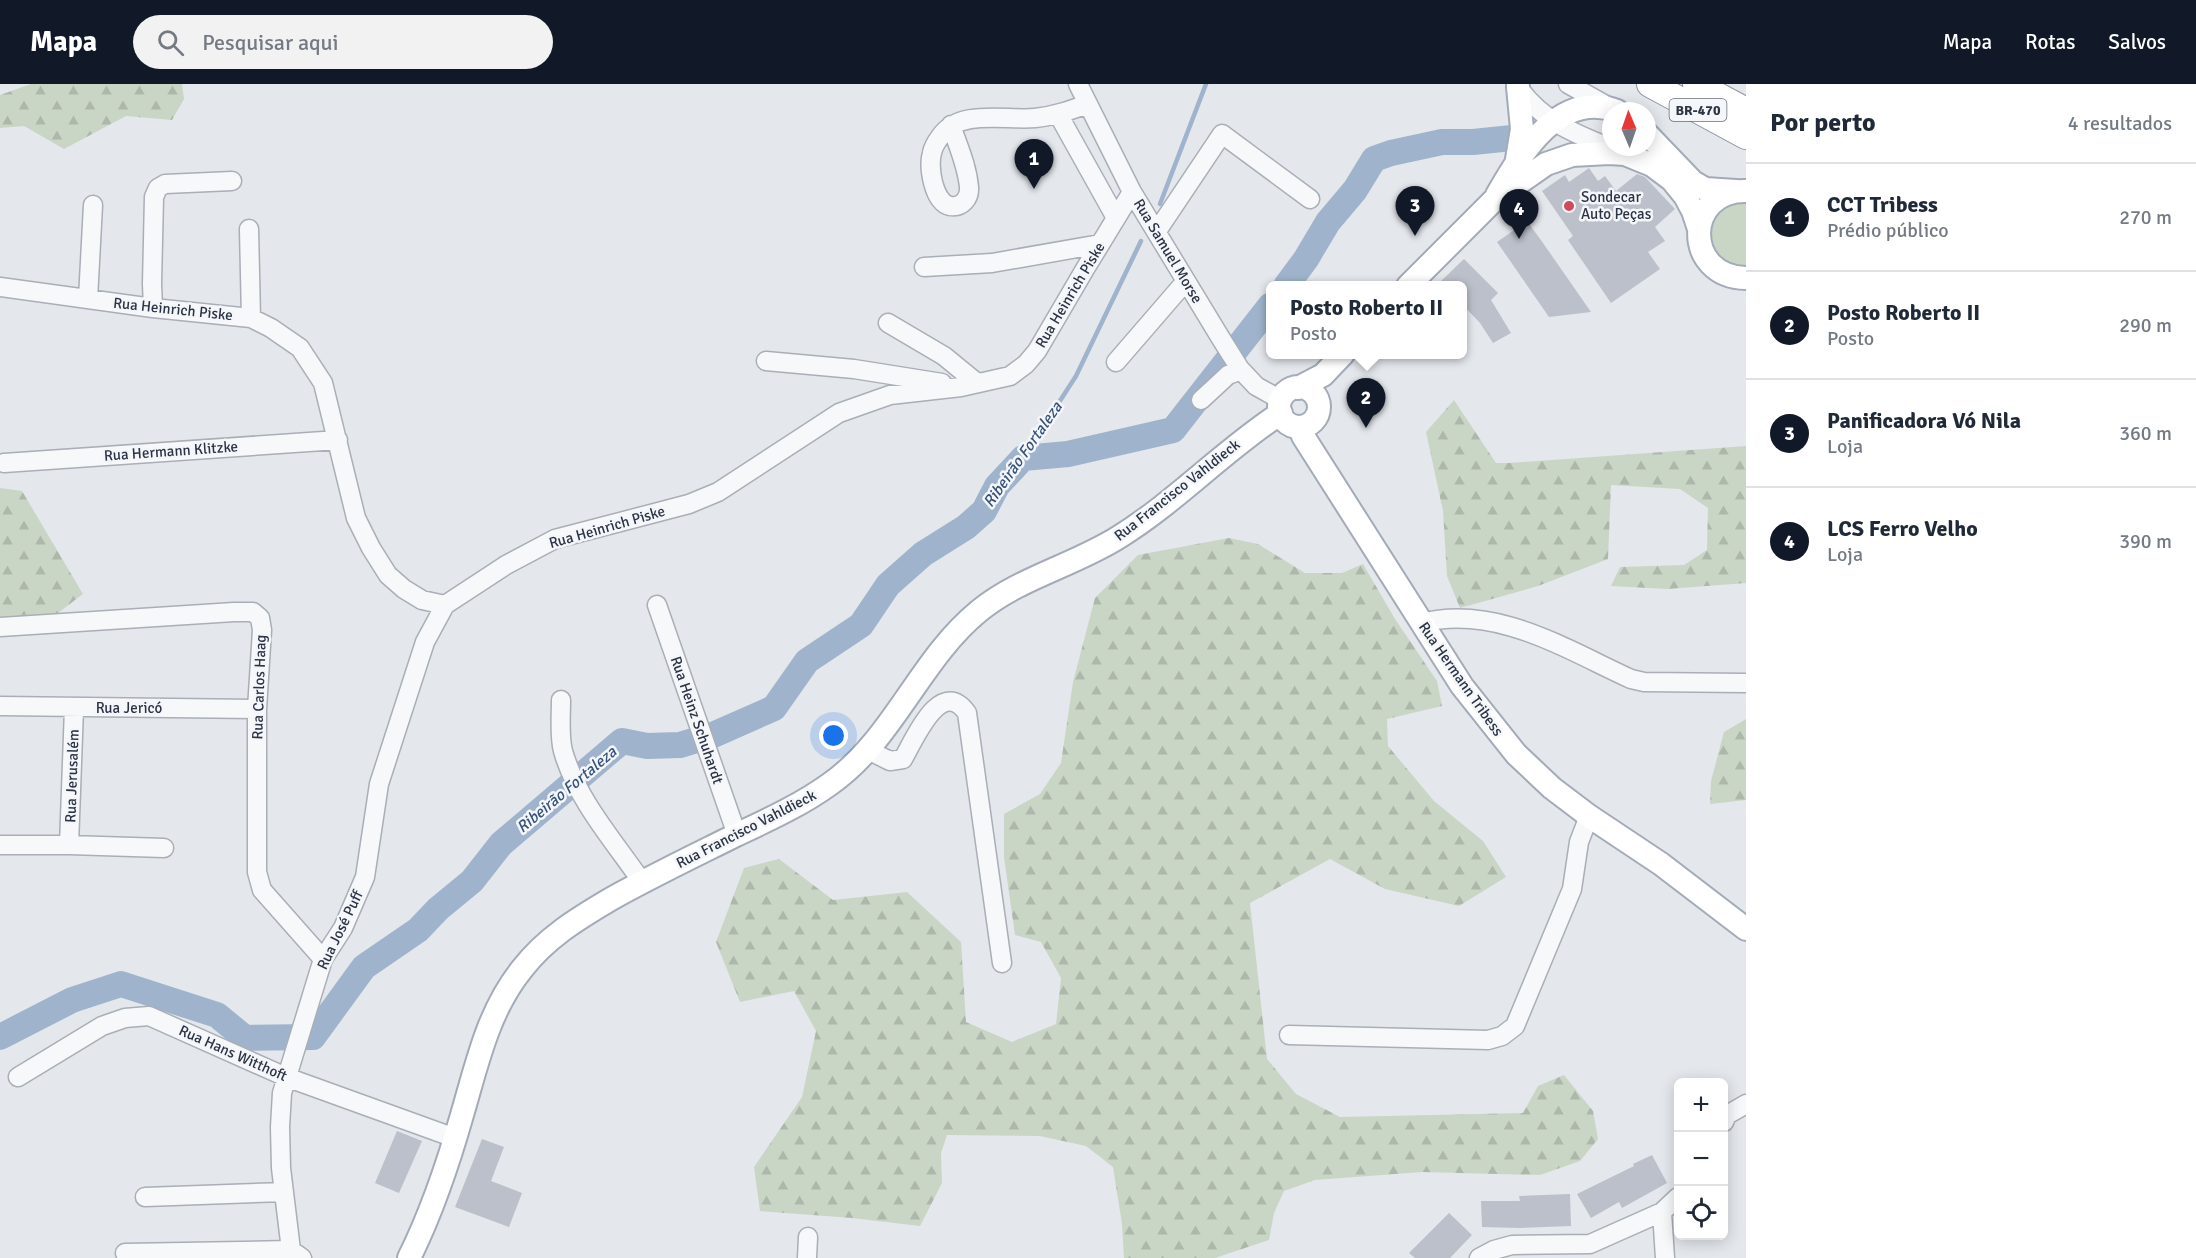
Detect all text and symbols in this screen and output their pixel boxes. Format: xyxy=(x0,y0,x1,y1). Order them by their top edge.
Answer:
search box xyxy=(133,15,553,69)
text: Mapa xyxy=(30,25,97,59)
icon: search xyxy=(154,26,187,59)
text: Pesquisar aqui xyxy=(202,29,339,56)
text: Mapa xyxy=(1943,29,1992,55)
text: Rotas xyxy=(2025,29,2075,55)
text: Salvos xyxy=(2108,29,2166,55)
road number: BR-470 xyxy=(1670,99,1726,121)
north arrow xyxy=(1602,102,1656,156)
text: Por perto xyxy=(1770,107,1876,139)
text: 4 resultados xyxy=(2068,111,2172,136)
pin: 1 xyxy=(1014,140,1054,189)
pin: 3 xyxy=(1396,186,1434,236)
place label: Sondecar Auto Peças xyxy=(1581,188,1652,223)
pin: 4 xyxy=(1500,190,1538,239)
text: CCT Tribess xyxy=(1827,191,1938,218)
street label: Rua Samuel Morse xyxy=(1130,196,1206,306)
marker: Sondecar Auto Peças xyxy=(1562,199,1576,213)
text: 1 xyxy=(1784,205,1795,230)
text: 270 m xyxy=(2119,205,2172,230)
text: Prédio público xyxy=(1827,218,1949,243)
street label: Rua Heinrich Piske xyxy=(1031,239,1109,351)
popup xyxy=(1266,281,1467,359)
street label: Rua Heinrich Piske xyxy=(112,294,234,324)
text: Posto Roberto II xyxy=(1290,294,1443,321)
text: Posto Roberto II xyxy=(1827,299,1980,326)
text: 2 xyxy=(1784,313,1795,338)
text: 290 m xyxy=(2119,313,2172,338)
text: Posto xyxy=(1290,321,1337,346)
text: Posto xyxy=(1827,326,1874,351)
pin: 2 xyxy=(1346,378,1386,428)
water label: Ribeirão Fortaleza xyxy=(979,397,1067,511)
text: Panificadora Vó Nila xyxy=(1827,407,2021,434)
text: 3 xyxy=(1784,421,1795,446)
text: 360 m xyxy=(2119,421,2172,446)
text: Loja xyxy=(1827,434,1863,459)
street label: Rua Francisco Vahldieck xyxy=(1111,435,1244,545)
street label: Rua Hermann Klitzke xyxy=(103,437,239,465)
street label: Rua Heinrich Piske xyxy=(547,502,667,552)
text: LCS Ferro Velho xyxy=(1827,515,1978,542)
text: 4 xyxy=(1784,529,1795,554)
text: 390 m xyxy=(2119,529,2172,554)
text: Loja xyxy=(1827,542,1863,567)
street label: Rua Hermann Tribess xyxy=(1415,618,1507,740)
street label: Rua Carlos Haag xyxy=(248,634,270,740)
street label: Rua Heinz Schuhardt xyxy=(667,654,727,786)
street label: Rua Jericó xyxy=(96,699,163,717)
your location xyxy=(819,721,848,750)
street label: Rua Jerusalém xyxy=(61,729,83,823)
water label: Ribeirão Fortaleza xyxy=(513,742,621,837)
street label: Rua Francisco Vahldieck xyxy=(673,786,819,872)
street label: Rua José Puff xyxy=(313,886,368,973)
street label: Rua Hans Witthoft xyxy=(176,1021,290,1085)
map controls xyxy=(1674,1078,1728,1240)
button: + xyxy=(1674,1078,1728,1132)
button: − xyxy=(1674,1132,1728,1186)
button: locate xyxy=(1674,1186,1728,1240)

